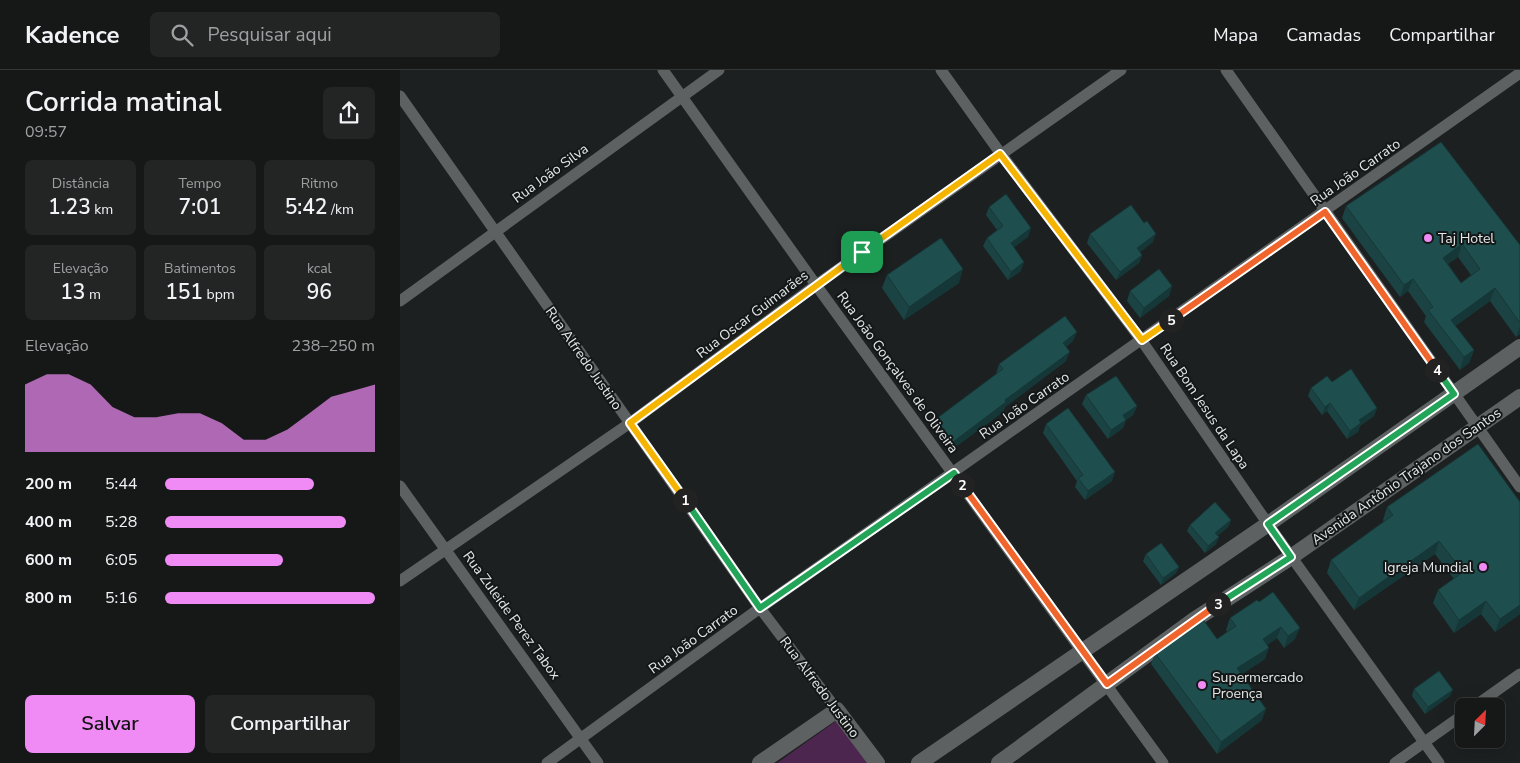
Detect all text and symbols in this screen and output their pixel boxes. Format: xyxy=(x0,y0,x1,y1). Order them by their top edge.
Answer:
search box xyxy=(150,12,500,57)
text: Kadence xyxy=(25,19,120,51)
icon: search xyxy=(168,21,196,49)
text: Pesquisar aqui xyxy=(208,22,332,48)
text: Mapa xyxy=(1213,23,1258,47)
text: Camadas xyxy=(1286,23,1361,47)
text: Compartilhar xyxy=(1389,23,1495,47)
text: Corrida matinal xyxy=(25,83,221,121)
button: share xyxy=(323,87,375,139)
text: 09:57 xyxy=(25,121,67,143)
street label: Rua João Carrato xyxy=(1306,134,1404,211)
street label: Rua João Silva xyxy=(508,139,592,207)
text: Distância xyxy=(52,174,110,193)
text: Tempo xyxy=(179,174,221,193)
text: Ritmo xyxy=(301,174,338,193)
text: 1.23 xyxy=(48,193,91,221)
text: 7:01 xyxy=(179,193,221,221)
text: 5:42 xyxy=(285,193,327,221)
text: km xyxy=(91,200,113,219)
text: /km xyxy=(327,200,354,219)
place label: Taj Hotel xyxy=(1438,229,1495,248)
pin xyxy=(841,231,883,273)
marker: Taj Hotel xyxy=(1422,232,1434,244)
icon: arrive xyxy=(848,238,876,266)
text: Elevação xyxy=(53,259,109,278)
text: Batimentos xyxy=(164,259,236,278)
text: kcal xyxy=(307,259,332,278)
street label: Rua Oscar Guimarães xyxy=(693,266,812,363)
text: 13 xyxy=(60,278,85,306)
text: 151 xyxy=(165,278,203,306)
text: 96 xyxy=(307,278,332,306)
text: m xyxy=(85,285,101,304)
text: bpm xyxy=(203,285,235,304)
street label: Rua João Gonçalves de Oliveira xyxy=(832,288,963,457)
street label: Rua Alfredo Justino xyxy=(541,303,626,414)
pin: 5 xyxy=(1158,308,1184,332)
text: 5 xyxy=(1167,311,1176,330)
text: Elevação xyxy=(25,335,89,357)
text: 238–250 m xyxy=(292,335,375,357)
street label: Rua Bom Jesus da Lapa xyxy=(1155,340,1254,473)
pin: 4 xyxy=(1424,358,1450,382)
text: 4 xyxy=(1433,361,1442,380)
street label: Rua João Carrato xyxy=(975,367,1073,444)
street label: Avenida Antônio Trajano dos Santos xyxy=(1308,403,1505,549)
pin: 2 xyxy=(950,472,974,498)
text: 200 m xyxy=(25,473,72,495)
text: 5:44 xyxy=(105,473,137,495)
text: 2 xyxy=(958,476,967,495)
pin: 1 xyxy=(672,488,698,512)
text: 1 xyxy=(681,491,690,510)
text: 400 m xyxy=(25,511,72,533)
text: 5:28 xyxy=(105,511,137,533)
street label: Rua Zuleide Perez Tabox xyxy=(458,547,565,684)
text: 600 m xyxy=(25,549,72,571)
text: 6:05 xyxy=(105,549,137,571)
place label: Igreja Mundial xyxy=(1384,558,1474,577)
marker: Igreja Mundial xyxy=(1477,561,1489,573)
text: 800 m xyxy=(25,587,72,609)
text: 5:16 xyxy=(105,587,137,609)
pin: 3 xyxy=(1206,592,1230,616)
text: 3 xyxy=(1214,595,1223,614)
street label: Rua João Carrato xyxy=(645,600,742,678)
street label: Rua Alfredo Justino xyxy=(775,633,864,742)
place label: Supermercado Proença xyxy=(1212,668,1303,703)
marker: Supermercado Proença xyxy=(1196,679,1208,691)
button: Salvar xyxy=(25,695,195,753)
button: Compartilhar xyxy=(205,695,375,753)
north arrow xyxy=(1455,698,1505,748)
map controls xyxy=(1455,698,1505,748)

